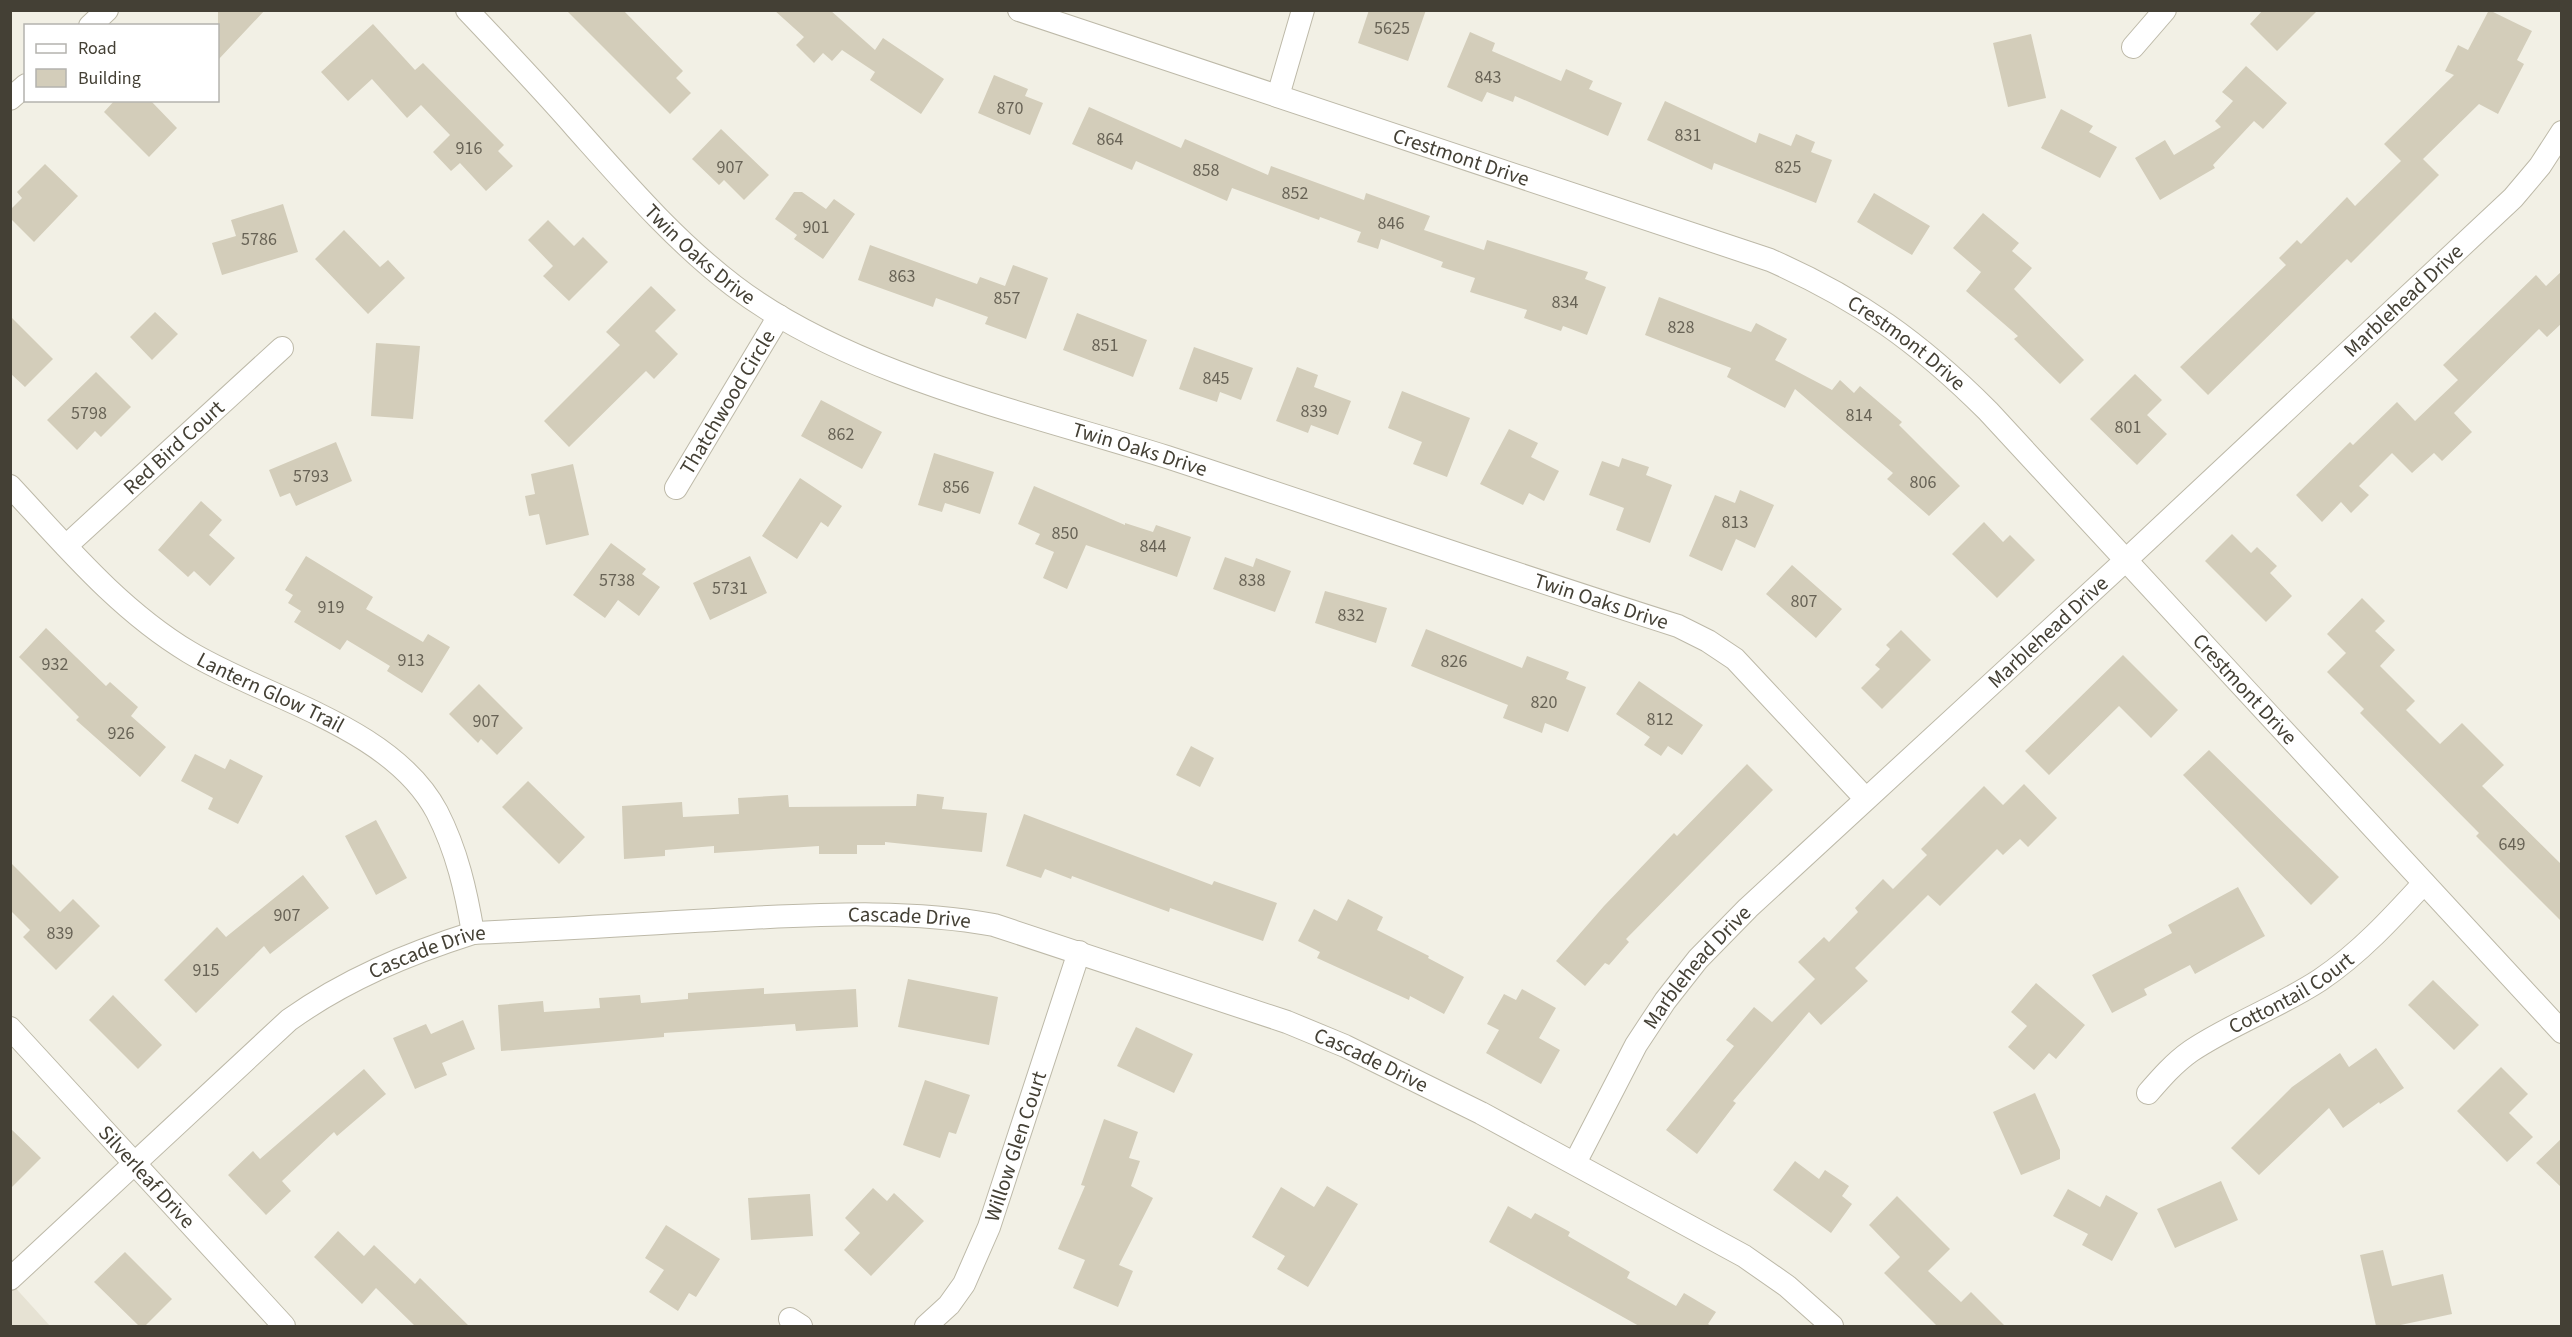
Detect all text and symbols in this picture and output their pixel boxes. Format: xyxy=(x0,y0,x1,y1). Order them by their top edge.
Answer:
house number: 5625 xyxy=(1374,16,1410,41)
legend xyxy=(24,24,219,102)
text: Road xyxy=(78,36,117,61)
house number: 843 xyxy=(1475,65,1501,90)
text: Building xyxy=(78,66,141,91)
house number: 870 xyxy=(997,96,1023,121)
street label: Crestmont Drive xyxy=(1389,121,1533,194)
house number: 831 xyxy=(1675,123,1701,148)
house number: 864 xyxy=(1097,127,1123,152)
house number: 916 xyxy=(456,136,482,161)
house number: 907 xyxy=(717,155,743,180)
house number: 825 xyxy=(1775,155,1801,180)
house number: 858 xyxy=(1193,158,1219,183)
house number: 852 xyxy=(1282,181,1308,206)
street label: Twin Oaks Drive xyxy=(637,197,762,312)
house number: 846 xyxy=(1378,211,1404,236)
house number: 901 xyxy=(803,215,829,240)
house number: 5786 xyxy=(241,227,277,252)
street label: Marblehead Drive xyxy=(2337,237,2470,364)
house number: 863 xyxy=(889,264,915,289)
house number: 857 xyxy=(994,286,1020,311)
street label: Crestmont Drive xyxy=(1842,288,1973,397)
house number: 834 xyxy=(1552,290,1578,315)
house number: 828 xyxy=(1668,315,1694,340)
street label: Thatchwood Circle xyxy=(672,324,782,480)
house number: 851 xyxy=(1092,333,1118,358)
house number: 845 xyxy=(1203,366,1229,391)
street label: Red Bird Court xyxy=(116,393,231,502)
house number: 839 xyxy=(1301,399,1327,424)
house number: 5798 xyxy=(71,401,107,426)
house number: 814 xyxy=(1846,403,1872,428)
street label: Twin Oaks Drive xyxy=(1069,414,1211,484)
house number: 801 xyxy=(2115,415,2141,440)
house number: 862 xyxy=(828,422,854,447)
house number: 5793 xyxy=(293,464,329,489)
house number: 806 xyxy=(1910,470,1936,495)
house number: 856 xyxy=(943,475,969,500)
house number: 813 xyxy=(1722,510,1748,535)
house number: 850 xyxy=(1052,521,1078,546)
house number: 844 xyxy=(1140,534,1166,559)
street label: Twin Oaks Drive xyxy=(1530,565,1672,637)
house number: 5738 xyxy=(599,568,635,593)
house number: 838 xyxy=(1239,568,1265,593)
street label: Marblehead Drive xyxy=(1981,569,2115,695)
house number: 5731 xyxy=(712,576,748,601)
house number: 807 xyxy=(1791,589,1817,614)
house number: 919 xyxy=(318,595,344,620)
house number: 832 xyxy=(1338,603,1364,628)
street label: Crestmont Drive xyxy=(2186,627,2304,751)
street label: Lantern Glow Trail xyxy=(191,644,350,740)
house number: 913 xyxy=(398,648,424,673)
house number: 826 xyxy=(1441,649,1467,674)
house number: 932 xyxy=(42,652,68,677)
house number: 820 xyxy=(1531,690,1557,715)
house number: 812 xyxy=(1647,707,1673,732)
house number: 907 xyxy=(473,709,499,734)
house number: 926 xyxy=(108,721,134,746)
house number: 649 xyxy=(2499,832,2525,857)
street label: Marblehead Drive xyxy=(1636,898,1758,1035)
street label: Cascade Drive xyxy=(848,899,973,936)
house number: 907 xyxy=(274,903,300,928)
street label: Cascade Drive xyxy=(364,917,486,986)
house number: 839 xyxy=(47,921,73,946)
street label: Cottontail Court xyxy=(2223,945,2360,1041)
house number: 915 xyxy=(193,958,219,983)
street label: Cascade Drive xyxy=(1310,1020,1433,1100)
street label: Willow Glen Court xyxy=(977,1067,1054,1226)
street label: Silverleaf Drive xyxy=(91,1118,202,1235)

